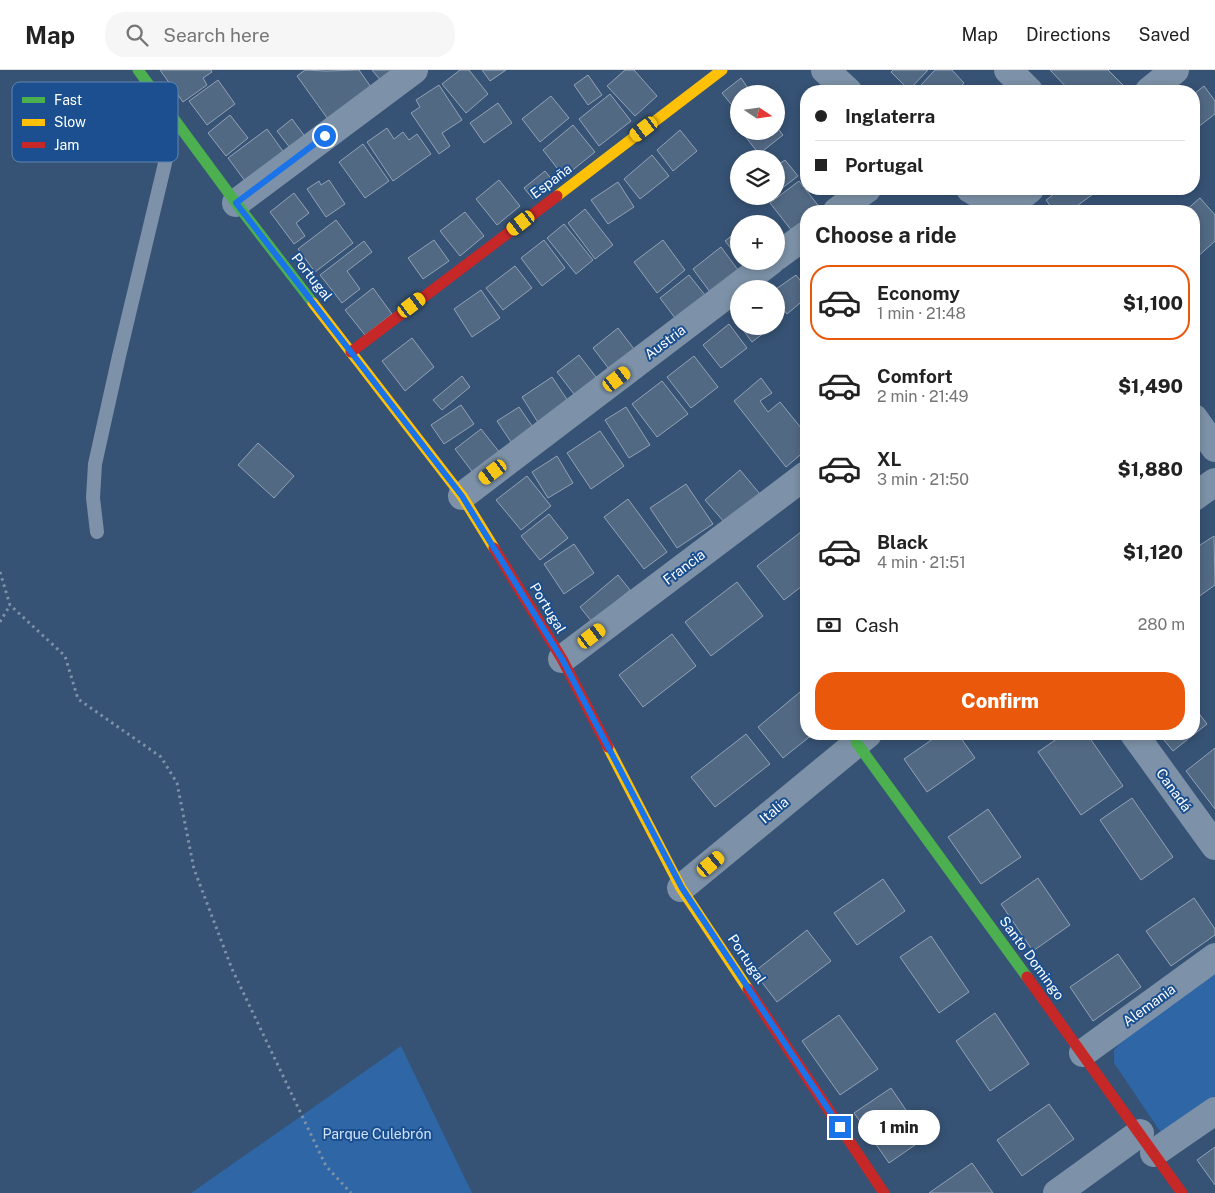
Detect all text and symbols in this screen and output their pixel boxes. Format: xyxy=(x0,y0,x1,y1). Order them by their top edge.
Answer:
search box xyxy=(105,12,455,57)
text: Map xyxy=(25,21,75,49)
icon: search xyxy=(123,21,151,49)
text: Search here xyxy=(163,24,270,46)
text: Map xyxy=(961,24,998,45)
text: Directions xyxy=(1026,24,1111,45)
text: Saved xyxy=(1139,24,1190,45)
legend xyxy=(12,82,178,162)
north arrow xyxy=(730,85,785,140)
map controls xyxy=(730,85,785,335)
text: Fast xyxy=(54,92,82,108)
text: Inglaterra xyxy=(845,105,935,127)
text: Slow xyxy=(54,114,86,130)
car xyxy=(627,114,660,144)
route start xyxy=(314,125,336,147)
text: Jam xyxy=(54,137,79,153)
button: layers xyxy=(730,150,785,205)
text: Portugal xyxy=(845,154,923,176)
street label: España xyxy=(527,160,575,202)
car xyxy=(504,208,537,238)
button: + xyxy=(730,215,785,270)
text: Choose a ride xyxy=(815,222,957,248)
street label: Portugal xyxy=(288,250,336,304)
button: − xyxy=(730,280,785,335)
icon: car xyxy=(817,280,862,325)
text: Economy xyxy=(877,282,960,304)
car xyxy=(395,290,428,320)
text: $1,100 xyxy=(1123,292,1183,314)
text: 1 min · 21:48 xyxy=(877,304,966,323)
street label: Austria xyxy=(641,321,689,363)
icon: car xyxy=(817,363,862,408)
car xyxy=(600,364,633,394)
text: Comfort xyxy=(877,365,953,387)
text: $1,490 xyxy=(1118,375,1183,397)
text: 2 min · 21:49 xyxy=(877,387,969,406)
icon: car xyxy=(817,446,862,491)
text: XL xyxy=(877,448,902,470)
car xyxy=(476,457,509,487)
text: $1,880 xyxy=(1118,458,1183,480)
text: 3 min · 21:50 xyxy=(877,470,969,489)
icon: car xyxy=(817,529,862,574)
text: Black xyxy=(877,531,928,553)
text: $1,120 xyxy=(1123,541,1183,563)
street label: Francia xyxy=(660,546,708,588)
text: 4 min · 21:51 xyxy=(877,553,966,572)
street label: Portugal xyxy=(527,580,569,636)
icon: cash xyxy=(815,611,843,639)
text: Cash xyxy=(855,614,899,636)
text: 280 m xyxy=(1138,615,1185,634)
car xyxy=(575,621,608,651)
button: Confirm xyxy=(815,672,1185,730)
street label: Canadá xyxy=(1153,765,1195,815)
street label: Italia xyxy=(756,793,792,827)
car xyxy=(694,849,727,879)
street label: Santo Domingo xyxy=(996,913,1068,1003)
street label: Portugal xyxy=(725,931,769,987)
street label: Alemania xyxy=(1120,981,1178,1029)
callout: 1 min xyxy=(858,1110,940,1144)
route end xyxy=(829,1116,851,1138)
text: 1 min xyxy=(879,1118,919,1137)
park label: Parque Culebrón xyxy=(323,1126,431,1142)

